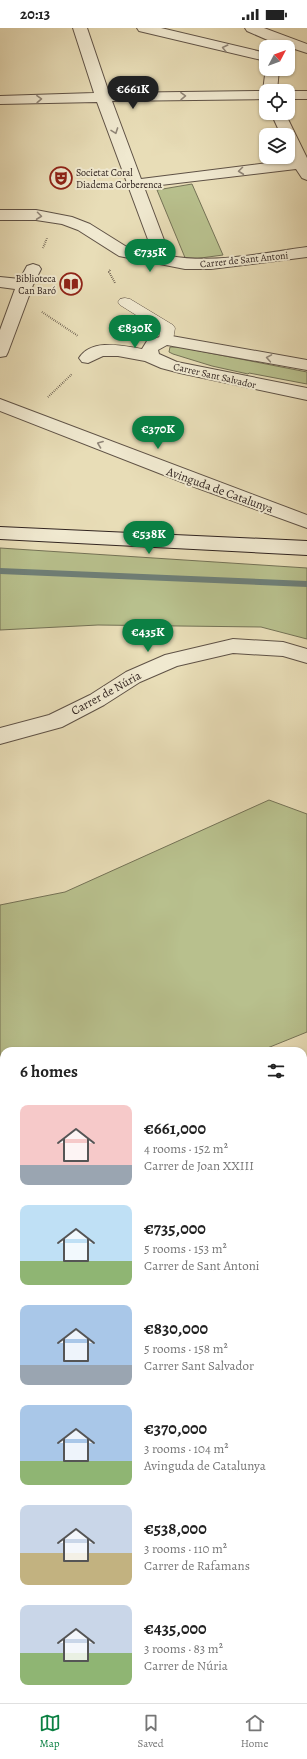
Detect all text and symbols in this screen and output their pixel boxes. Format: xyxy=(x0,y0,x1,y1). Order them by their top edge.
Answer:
text: 20:13 xyxy=(20,4,50,24)
north arrow xyxy=(259,40,295,76)
map controls xyxy=(259,40,295,164)
one-way arrow xyxy=(222,45,229,53)
pin: €661K xyxy=(105,76,161,110)
text: €661K xyxy=(117,80,149,97)
button: locate xyxy=(259,84,295,120)
one-way arrow xyxy=(180,92,186,100)
one-way arrow xyxy=(36,95,42,103)
one-way arrow xyxy=(111,127,119,134)
button: layers xyxy=(259,128,295,164)
theatre icon: Societat Coral Diadema Corberenca xyxy=(48,165,74,191)
place label: Societat Coral Diadema Corberenca xyxy=(76,166,163,191)
one-way arrow xyxy=(237,167,244,176)
one-way arrow xyxy=(36,211,42,220)
pin: €735K xyxy=(122,239,178,273)
text: €735K xyxy=(134,243,166,260)
street label: Carrer de Sant Antoni xyxy=(199,248,289,271)
library icon: Biblioteca Can Baró xyxy=(58,271,84,297)
place label: Biblioteca Can Baró xyxy=(15,272,56,297)
pin: €830K xyxy=(107,315,163,349)
text: €830K xyxy=(118,319,152,336)
one-way arrow xyxy=(266,354,272,363)
street label: Carrer Sant Salvador xyxy=(172,360,258,391)
pin: €370K xyxy=(130,416,186,450)
text: €370K xyxy=(141,420,175,437)
one-way arrow xyxy=(97,441,105,449)
street label: Avinguda de Catalunya xyxy=(164,463,276,517)
pin: €538K xyxy=(121,521,177,555)
text: €538K xyxy=(132,525,166,542)
pin: €435K xyxy=(120,619,176,653)
text: €435K xyxy=(131,623,165,640)
street label: Carrer de Núria xyxy=(68,667,144,719)
text: 6 homes xyxy=(20,1060,78,1083)
icon: filters xyxy=(265,1060,287,1082)
text: €661,000 xyxy=(144,1117,206,1140)
icon: home xyxy=(52,1121,100,1169)
text: 4 rooms · 152 m² xyxy=(144,1140,228,1157)
text: Carrer de Joan XXIII xyxy=(144,1157,254,1174)
text: €735,000 xyxy=(144,1217,206,1240)
icon: home xyxy=(52,1221,100,1269)
text: 5 rooms · 153 m² xyxy=(144,1240,227,1257)
text: Carrer de Sant Antoni xyxy=(144,1257,259,1274)
text: €830,000 xyxy=(144,1317,208,1340)
icon: home xyxy=(52,1321,100,1369)
text: 5 rooms · 158 m² xyxy=(144,1340,228,1357)
text: Carrer Sant Salvador xyxy=(144,1357,254,1374)
text: €370,000 xyxy=(144,1417,207,1440)
icon: home xyxy=(52,1421,100,1469)
text: 3 rooms · 104 m² xyxy=(144,1440,228,1457)
text: Avinguda de Catalunya xyxy=(144,1457,266,1474)
text: €538,000 xyxy=(144,1517,207,1540)
icon: home xyxy=(52,1521,100,1569)
text: 3 rooms · 110 m² xyxy=(144,1540,227,1557)
text: Carrer de Rafamans xyxy=(144,1557,250,1574)
text: €435,000 xyxy=(144,1617,207,1640)
icon: home xyxy=(52,1621,100,1669)
text: 3 rooms · 83 m² xyxy=(144,1640,223,1657)
text: Carrer de Núria xyxy=(144,1657,228,1674)
tab: Map xyxy=(39,1712,61,1751)
tab: Saved xyxy=(138,1712,164,1751)
tab: Home xyxy=(241,1712,268,1751)

